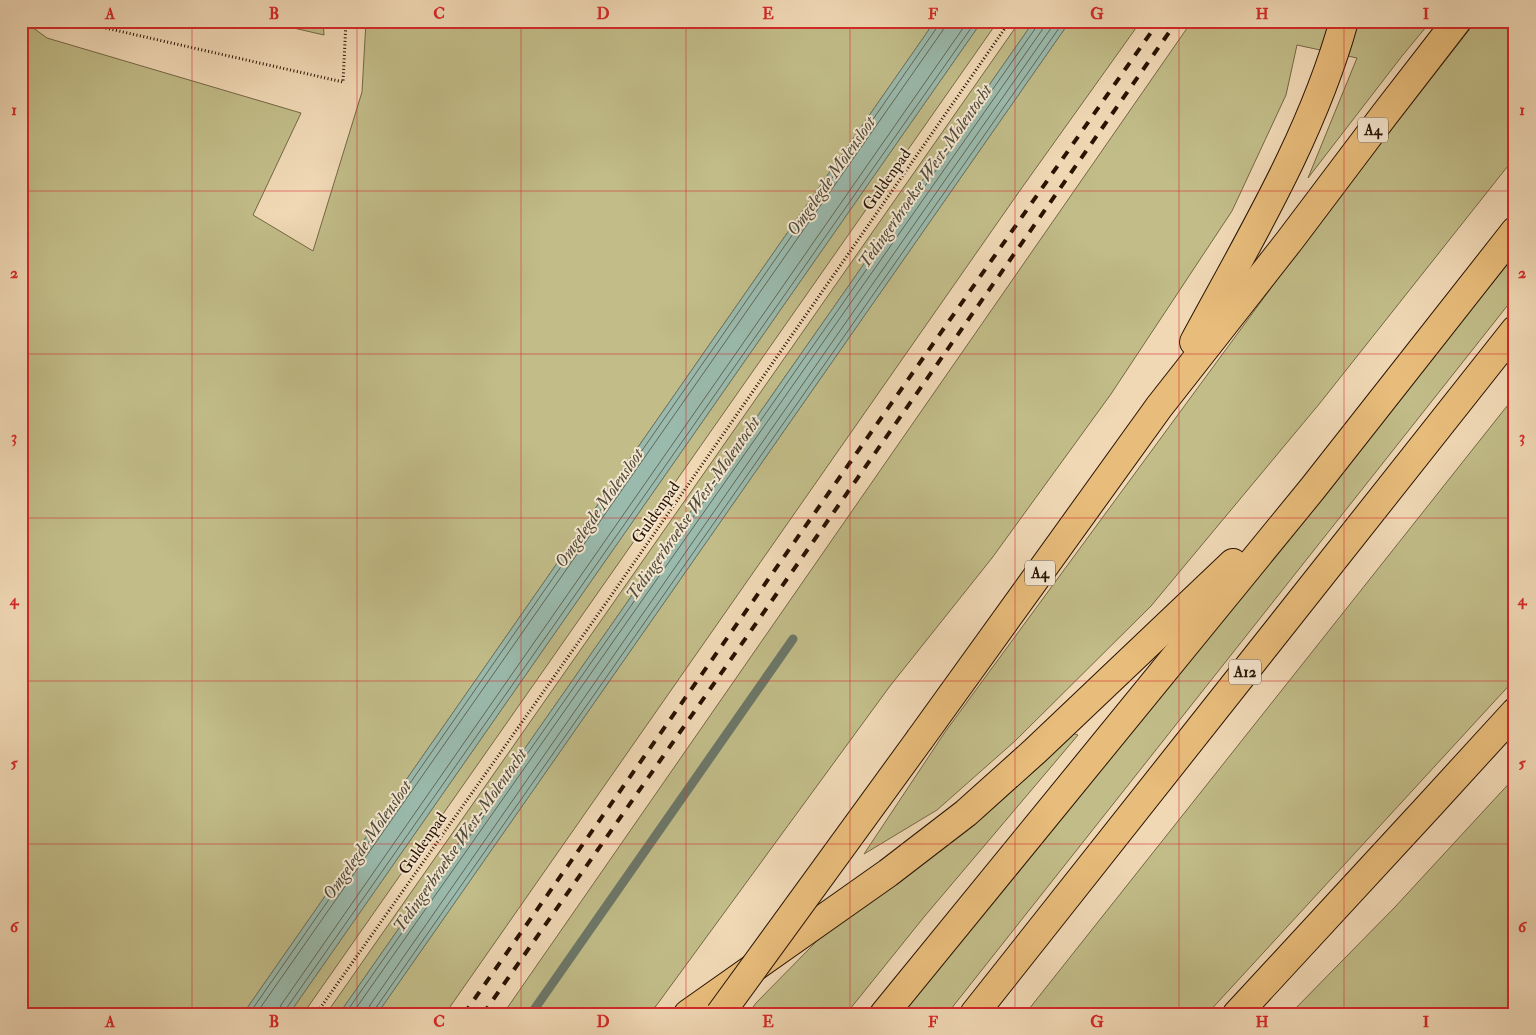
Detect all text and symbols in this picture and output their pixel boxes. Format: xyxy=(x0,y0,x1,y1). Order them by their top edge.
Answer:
text: A xyxy=(104,4,116,24)
text: B xyxy=(269,4,279,24)
text: C xyxy=(433,4,445,24)
text: D xyxy=(596,4,610,24)
text: E xyxy=(762,4,774,24)
text: F xyxy=(928,4,938,24)
text: G xyxy=(1090,4,1104,24)
text: H xyxy=(1255,4,1269,24)
text: I xyxy=(1423,4,1430,24)
water label: Tedingerbroekse West-Molentocht xyxy=(853,79,998,273)
text: 1 xyxy=(11,100,17,120)
text: 1 xyxy=(1519,100,1525,120)
water label: Omgelegde Molensloot xyxy=(782,111,882,240)
road number: A4 xyxy=(1358,118,1388,142)
street label: Guldenpad xyxy=(858,145,916,215)
text: 2 xyxy=(10,263,18,283)
text: 2 xyxy=(1518,263,1526,283)
water label: Tedingerbroekse West-Molentocht xyxy=(621,411,766,605)
text: 3 xyxy=(11,427,17,447)
text: 3 xyxy=(1519,427,1525,447)
water label: Omgelegde Molensloot xyxy=(550,443,650,572)
street label: Guldenpad xyxy=(627,478,685,548)
road number: A4 xyxy=(1025,560,1055,586)
text: 4 xyxy=(9,590,20,610)
text: 4 xyxy=(1517,590,1528,610)
road number: A12 xyxy=(1229,660,1261,684)
water label: Tedingerbroekse West-Molentocht xyxy=(388,743,533,937)
text: 5 xyxy=(10,753,18,773)
text: 5 xyxy=(1518,753,1526,773)
water label: Omgelegde Molensloot xyxy=(318,775,418,904)
street label: Guldenpad xyxy=(394,809,452,879)
text: 6 xyxy=(10,917,20,937)
text: 6 xyxy=(1518,917,1528,937)
text: A xyxy=(104,1012,116,1032)
text: B xyxy=(269,1012,279,1032)
text: C xyxy=(433,1012,445,1032)
text: D xyxy=(596,1012,610,1032)
text: E xyxy=(762,1012,774,1032)
text: F xyxy=(928,1012,938,1032)
text: G xyxy=(1090,1012,1104,1032)
text: H xyxy=(1255,1012,1269,1032)
text: I xyxy=(1423,1012,1430,1032)

